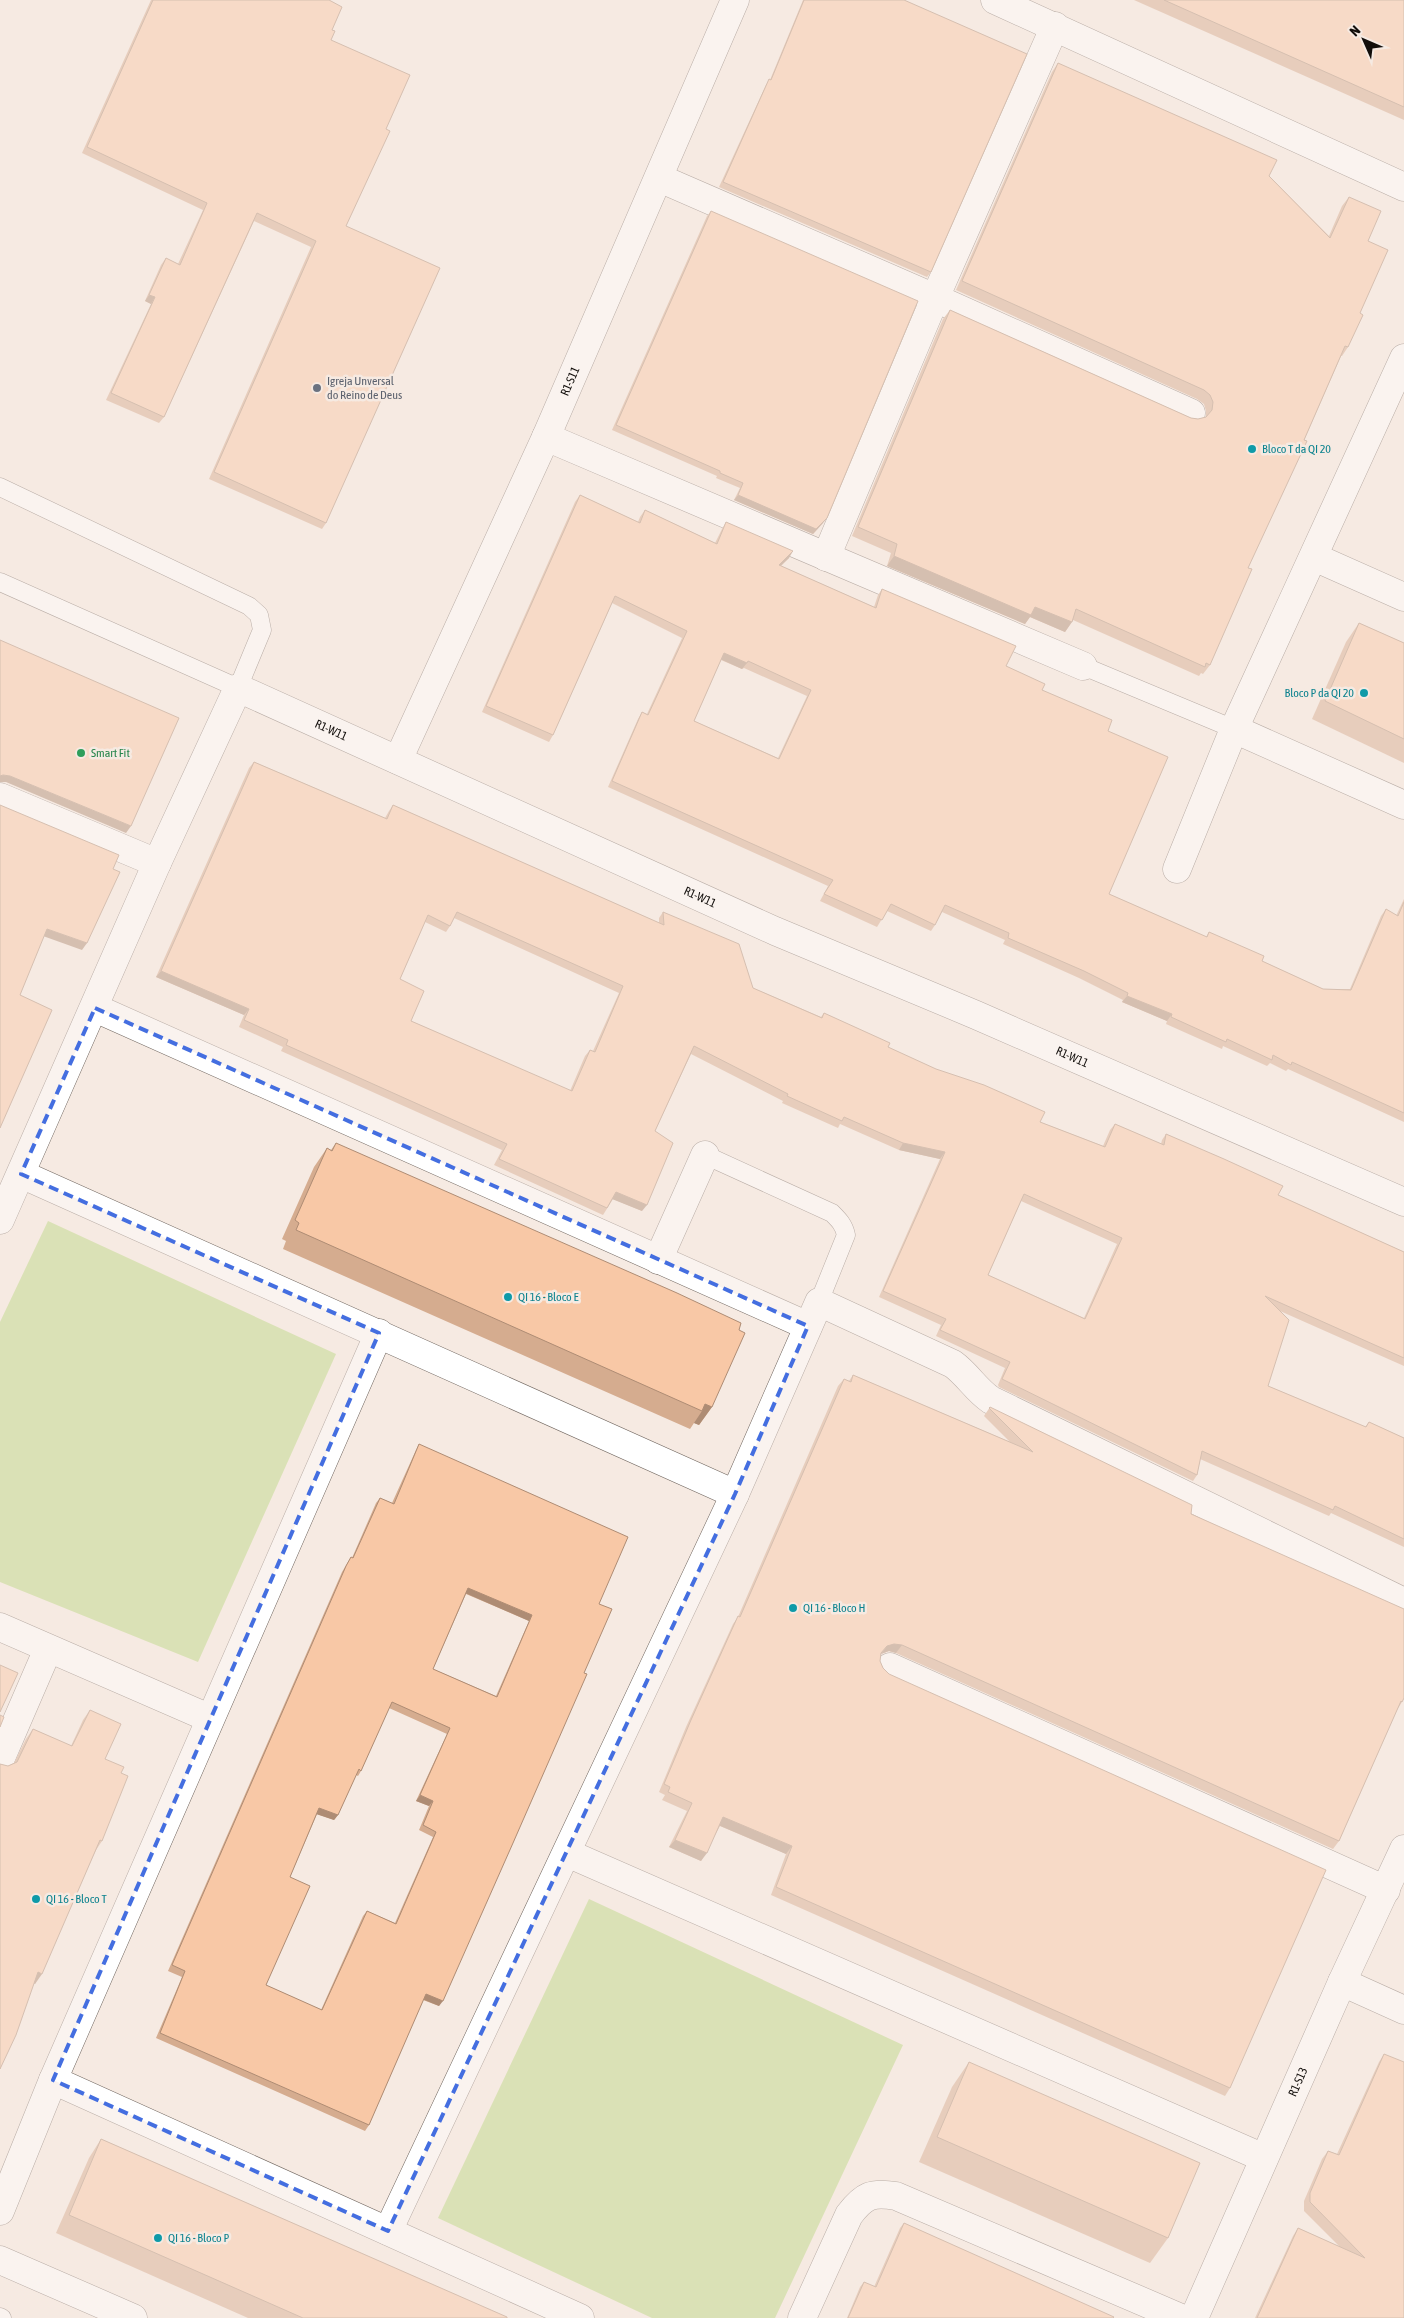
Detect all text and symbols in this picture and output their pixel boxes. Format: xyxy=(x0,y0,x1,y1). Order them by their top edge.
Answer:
north arrow xyxy=(1339,15,1389,65)
text: N xyxy=(1346,22,1363,39)
street label: R1-S11 xyxy=(558,364,583,398)
place label: Igreja Unversal do Reino de Deus xyxy=(327,374,402,402)
marker: Igreja Unversal do Reino de Deus xyxy=(311,382,323,394)
place label: Bloco T da QI 20 xyxy=(1262,442,1331,456)
marker: Bloco T da QI 20 xyxy=(1246,443,1258,455)
place label: Bloco P da QI 20 xyxy=(1284,686,1354,700)
marker: Bloco P da QI 20 xyxy=(1358,687,1370,699)
street label: R1-W11 xyxy=(313,717,350,744)
place label: Smart Fit xyxy=(91,746,130,760)
marker: Smart Fit xyxy=(75,747,87,759)
street label: R1-W11 xyxy=(682,884,719,911)
street label: R1-W11 xyxy=(1054,1044,1091,1070)
place label: QI 16 - Bloco E xyxy=(518,1290,579,1304)
marker: QI 16 - Bloco E xyxy=(502,1291,514,1303)
place label: QI 16 - Bloco H xyxy=(803,1601,865,1615)
marker: QI 16 - Bloco H xyxy=(787,1602,799,1614)
place label: QI 16 - Bloco T xyxy=(46,1892,107,1906)
marker: QI 16 - Bloco T xyxy=(30,1893,42,1905)
street label: R1-S13 xyxy=(1285,2065,1311,2099)
place label: QI 16 - Bloco P xyxy=(168,2231,229,2245)
marker: QI 16 - Bloco P xyxy=(152,2232,164,2244)

